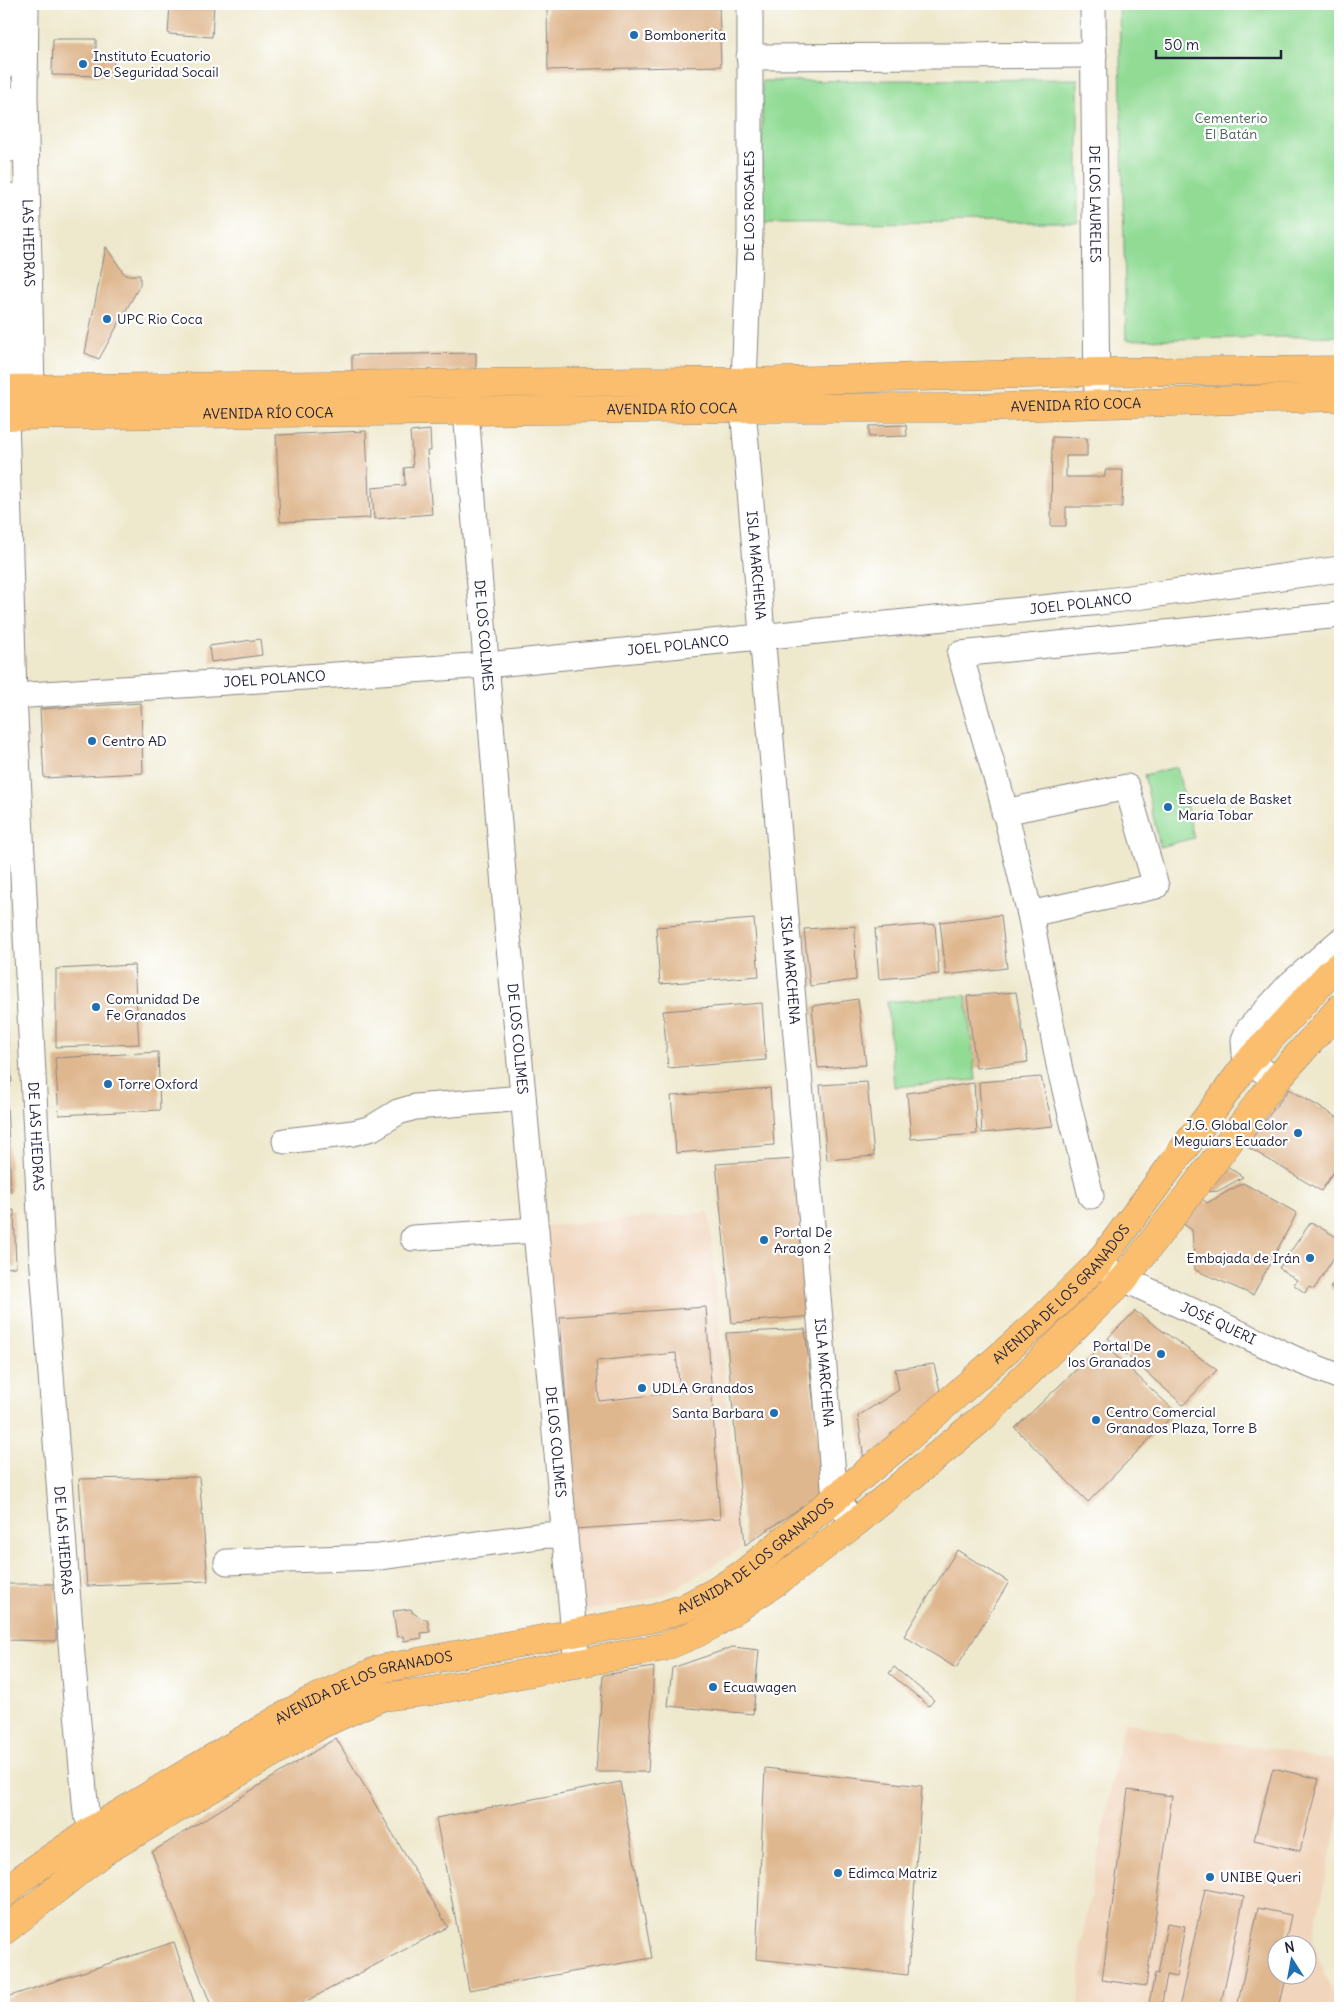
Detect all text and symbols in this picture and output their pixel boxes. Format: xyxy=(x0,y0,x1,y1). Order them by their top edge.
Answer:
place label: Bombonerita xyxy=(644,26,726,44)
scale bar xyxy=(1156,28,1282,60)
marker: Bombonerita xyxy=(628,29,640,41)
text: 50 m xyxy=(1164,35,1199,54)
place label: Instituto Ecuatorio De Seguridad Socail xyxy=(93,47,219,81)
marker: Instituto Ecuatorio De Seguridad Socail xyxy=(77,58,89,70)
park label: Cementerio El Batán xyxy=(1194,109,1268,143)
street label: DE LOS LAURELES xyxy=(1085,145,1105,263)
street label: DE LOS ROSALES xyxy=(740,151,758,261)
street label: LAS HIEDRAS xyxy=(18,199,39,287)
place label: UPC Rio Coca xyxy=(117,310,203,328)
marker: UPC Rio Coca xyxy=(101,313,113,325)
street label: AVENIDA RÍO COCA xyxy=(1010,394,1141,416)
street label: AVENIDA RÍO COCA xyxy=(607,399,737,418)
street label: AVENIDA RÍO COCA xyxy=(203,403,333,423)
street label: ISLA MARCHENA xyxy=(743,510,770,620)
street label: DE LOS COLIMES xyxy=(471,579,497,692)
street label: JOEL POLANCO xyxy=(1029,589,1133,618)
street label: JOEL POLANCO xyxy=(626,631,730,660)
street label: JOEL POLANCO xyxy=(223,667,326,691)
place label: Centro AD xyxy=(102,732,167,750)
marker: Centro AD xyxy=(86,735,98,747)
place label: Escuela de Basket María Tobar xyxy=(1178,790,1292,824)
marker: Escuela de Basket María Tobar xyxy=(1162,801,1174,813)
street label: ISLA MARCHENA xyxy=(777,915,804,1025)
street label: DE LOS COLIMES xyxy=(504,983,532,1095)
place label: Comunidad De Fe Granados xyxy=(106,990,200,1024)
marker: Comunidad De Fe Granados xyxy=(90,1001,102,1013)
place label: Torre Oxford xyxy=(118,1075,198,1093)
marker: Torre Oxford xyxy=(102,1078,114,1090)
street label: DE LAS HIEDRAS xyxy=(24,1081,48,1192)
place label: J.G. Global Color Meguiars Ecuador xyxy=(1174,1116,1288,1150)
marker: J.G. Global Color Meguiars Ecuador xyxy=(1292,1127,1304,1139)
street label: AVENIDA DE LOS GRANADOS xyxy=(988,1220,1134,1368)
place label: Portal De Aragon 2 xyxy=(774,1223,832,1257)
marker: Portal De Aragon 2 xyxy=(758,1234,770,1246)
place label: Embajada de Irán xyxy=(1187,1249,1300,1267)
marker: Embajada de Irán xyxy=(1304,1252,1316,1264)
street label: JOSÉ QUERI xyxy=(1178,1298,1259,1348)
street label: ISLA MARCHENA xyxy=(811,1317,838,1428)
place label: Portal De los Granados xyxy=(1068,1337,1151,1371)
marker: Portal De los Granados xyxy=(1155,1348,1167,1360)
place label: UDLA Granados xyxy=(652,1379,754,1397)
marker: UDLA Granados xyxy=(636,1382,648,1394)
street label: DE LOS COLIMES xyxy=(542,1386,570,1499)
place label: Centro Comercial Granados Plaza, Torre B xyxy=(1106,1403,1257,1437)
place label: Santa Barbara xyxy=(672,1404,764,1422)
marker: Santa Barbara xyxy=(768,1407,780,1419)
marker: Centro Comercial Granados Plaza, Torre B xyxy=(1090,1414,1102,1426)
street label: DE LAS HIEDRAS xyxy=(50,1485,76,1596)
street label: AVENIDA DE LOS GRANADOS xyxy=(675,1494,838,1619)
street label: AVENIDA DE LOS GRANADOS xyxy=(272,1647,454,1728)
place label: Ecuawagen xyxy=(723,1678,797,1696)
marker: Ecuawagen xyxy=(707,1681,719,1693)
place label: Edimca Matriz xyxy=(848,1864,938,1882)
marker: Edimca Matriz xyxy=(832,1867,844,1879)
place label: UNIBE Queri xyxy=(1220,1868,1301,1886)
marker: UNIBE Queri xyxy=(1204,1871,1216,1883)
north arrow xyxy=(1266,1934,1316,1984)
text: N xyxy=(1283,1937,1296,1957)

